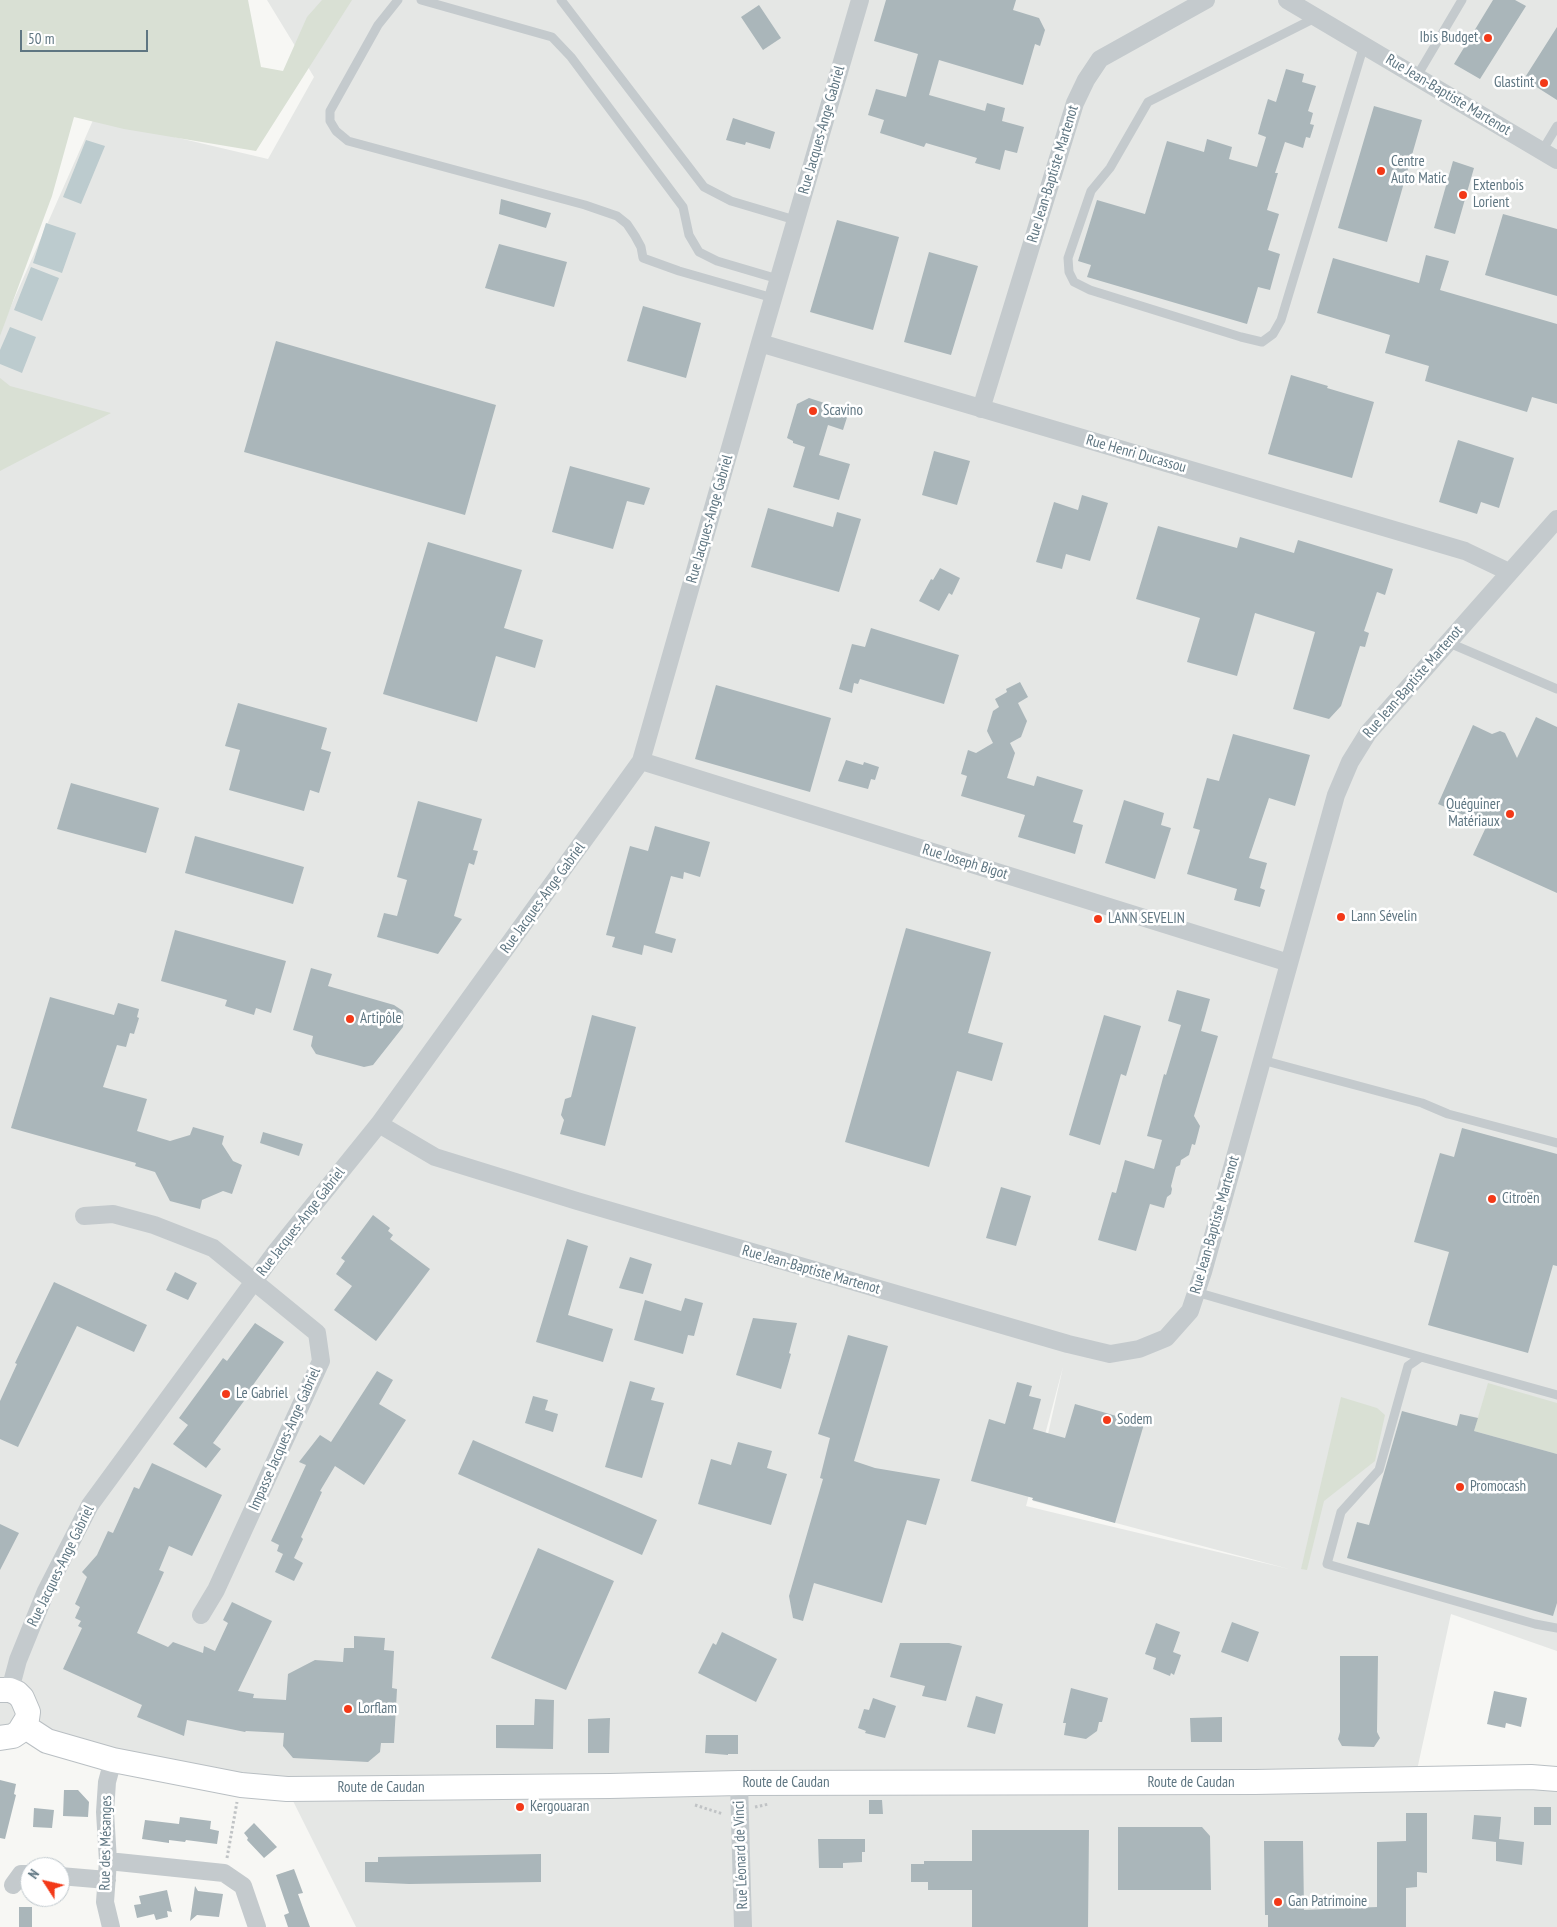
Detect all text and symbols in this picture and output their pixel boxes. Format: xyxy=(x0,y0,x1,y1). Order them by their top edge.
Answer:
scale bar xyxy=(22,20,150,52)
text: 50 m xyxy=(28,29,54,48)
place label: Ibis Budget xyxy=(1420,29,1478,47)
marker: Ibis Budget xyxy=(1482,32,1494,44)
street label: Rue Jean-Baptiste Martenot xyxy=(1382,51,1514,139)
street label: Rue Jacques-Ange Gabriel xyxy=(795,64,849,196)
place label: Glastint xyxy=(1494,74,1534,92)
marker: Glastint xyxy=(1538,77,1550,89)
street label: Rue Jean-Baptiste Martenot xyxy=(1024,103,1082,245)
place label: Centre Auto Matic xyxy=(1391,153,1447,188)
marker: Centre Auto Matic xyxy=(1375,165,1387,177)
place label: Extenbois Lorient xyxy=(1473,177,1524,212)
marker: Extenbois Lorient xyxy=(1457,189,1469,201)
place label: Scavino xyxy=(823,402,863,420)
marker: Scavino xyxy=(807,405,819,417)
street label: Rue Henri Ducassou xyxy=(1084,431,1188,477)
street label: Rue Jacques-Ange Gabriel xyxy=(683,453,737,585)
street label: Rue Jean-Baptiste Martenot xyxy=(1359,622,1467,742)
place label: Quéguiner Matériaux xyxy=(1446,796,1500,831)
marker: Quéguiner Matériaux xyxy=(1504,808,1516,820)
street label: Rue Jacques-Ange Gabriel xyxy=(497,839,589,957)
street label: Rue Joseph Bigot xyxy=(920,841,1010,883)
place label: Lann Sévelin xyxy=(1351,908,1417,926)
place label: LANN SEVELIN xyxy=(1108,910,1185,928)
marker: Lann Sévelin xyxy=(1335,911,1347,923)
marker: LANN SEVELIN xyxy=(1092,913,1104,925)
place label: Artipôle xyxy=(360,1010,402,1028)
marker: Artipôle xyxy=(344,1013,356,1025)
street label: Rue Jean-Baptiste Martenot xyxy=(1187,1154,1243,1296)
street label: Rue Jacques-Ange Gabriel xyxy=(253,1164,349,1280)
place label: Citroën xyxy=(1502,1190,1540,1208)
marker: Citroën xyxy=(1486,1193,1498,1205)
street label: Rue Jean-Baptiste Martenot xyxy=(740,1242,882,1298)
street label: Impasse Jacques-Ange Gabriel xyxy=(245,1365,325,1513)
place label: Le Gabriel xyxy=(236,1385,288,1403)
marker: Le Gabriel xyxy=(220,1388,232,1400)
place label: Sodem xyxy=(1117,1411,1152,1429)
marker: Sodem xyxy=(1101,1414,1113,1426)
place label: Promocash xyxy=(1470,1478,1526,1496)
marker: Promocash xyxy=(1454,1481,1466,1493)
street label: Rue Jacques-Ange Gabriel xyxy=(24,1502,98,1630)
place label: Lorflam xyxy=(358,1700,397,1718)
marker: Lorflam xyxy=(342,1703,354,1715)
street label: Route de Caudan xyxy=(742,1774,830,1792)
street label: Route de Caudan xyxy=(1147,1774,1235,1792)
street label: Route de Caudan xyxy=(337,1779,425,1797)
street label: Rue des Mésanges xyxy=(96,1795,116,1891)
place label: Kergouaran xyxy=(530,1798,589,1816)
street label: Rue Léonard de Vinci xyxy=(730,1800,752,1910)
marker: Kergouaran xyxy=(514,1801,526,1813)
north arrow xyxy=(20,1857,70,1907)
text: N xyxy=(24,1866,43,1882)
place label: Gan Patrimoine xyxy=(1288,1893,1367,1911)
marker: Gan Patrimoine xyxy=(1272,1896,1284,1908)

